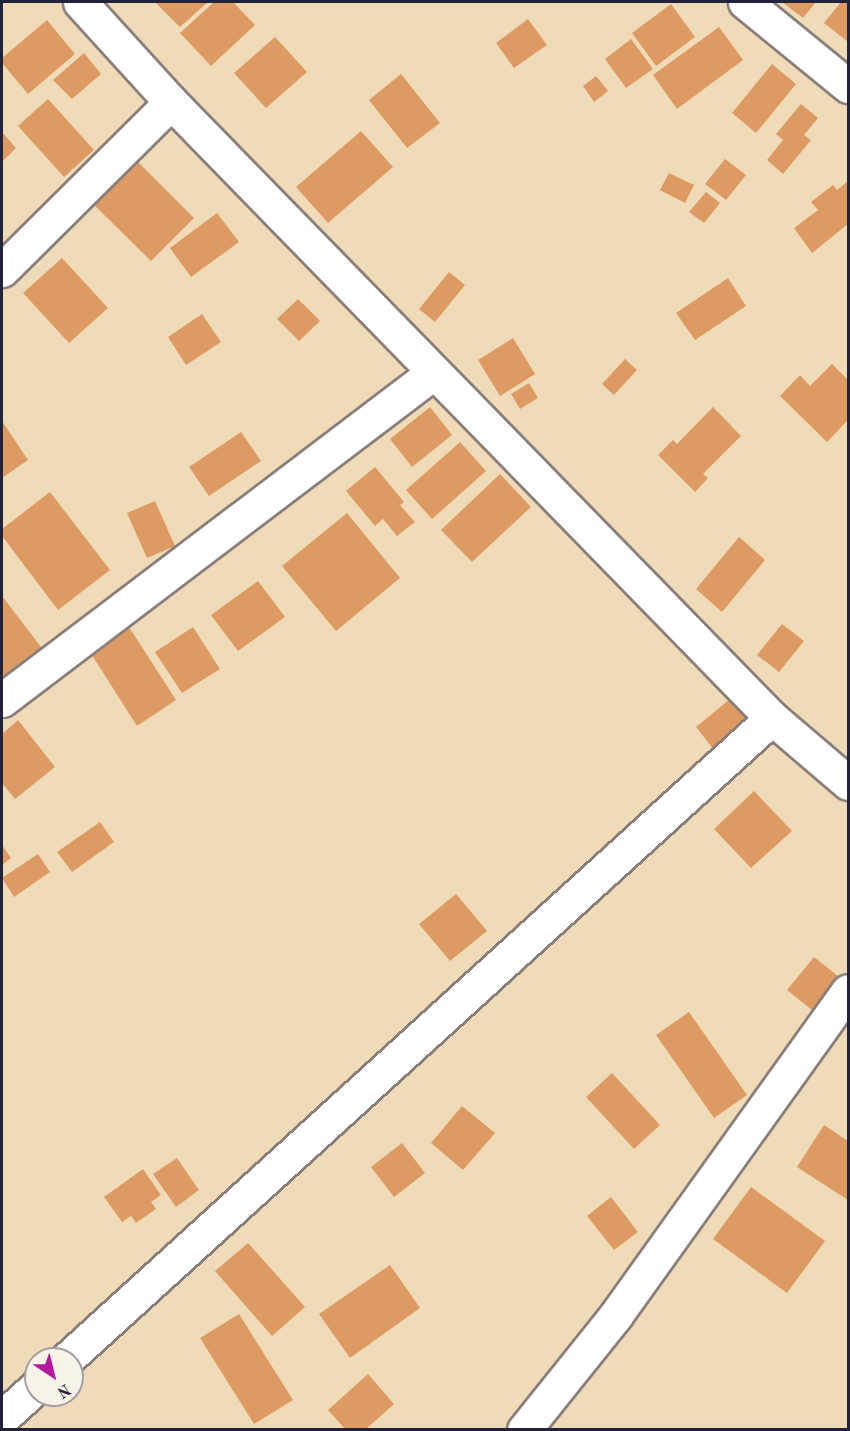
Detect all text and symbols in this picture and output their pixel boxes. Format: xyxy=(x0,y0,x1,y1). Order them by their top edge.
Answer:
north arrow xyxy=(24,1347,84,1407)
text: N xyxy=(54,1380,73,1400)

